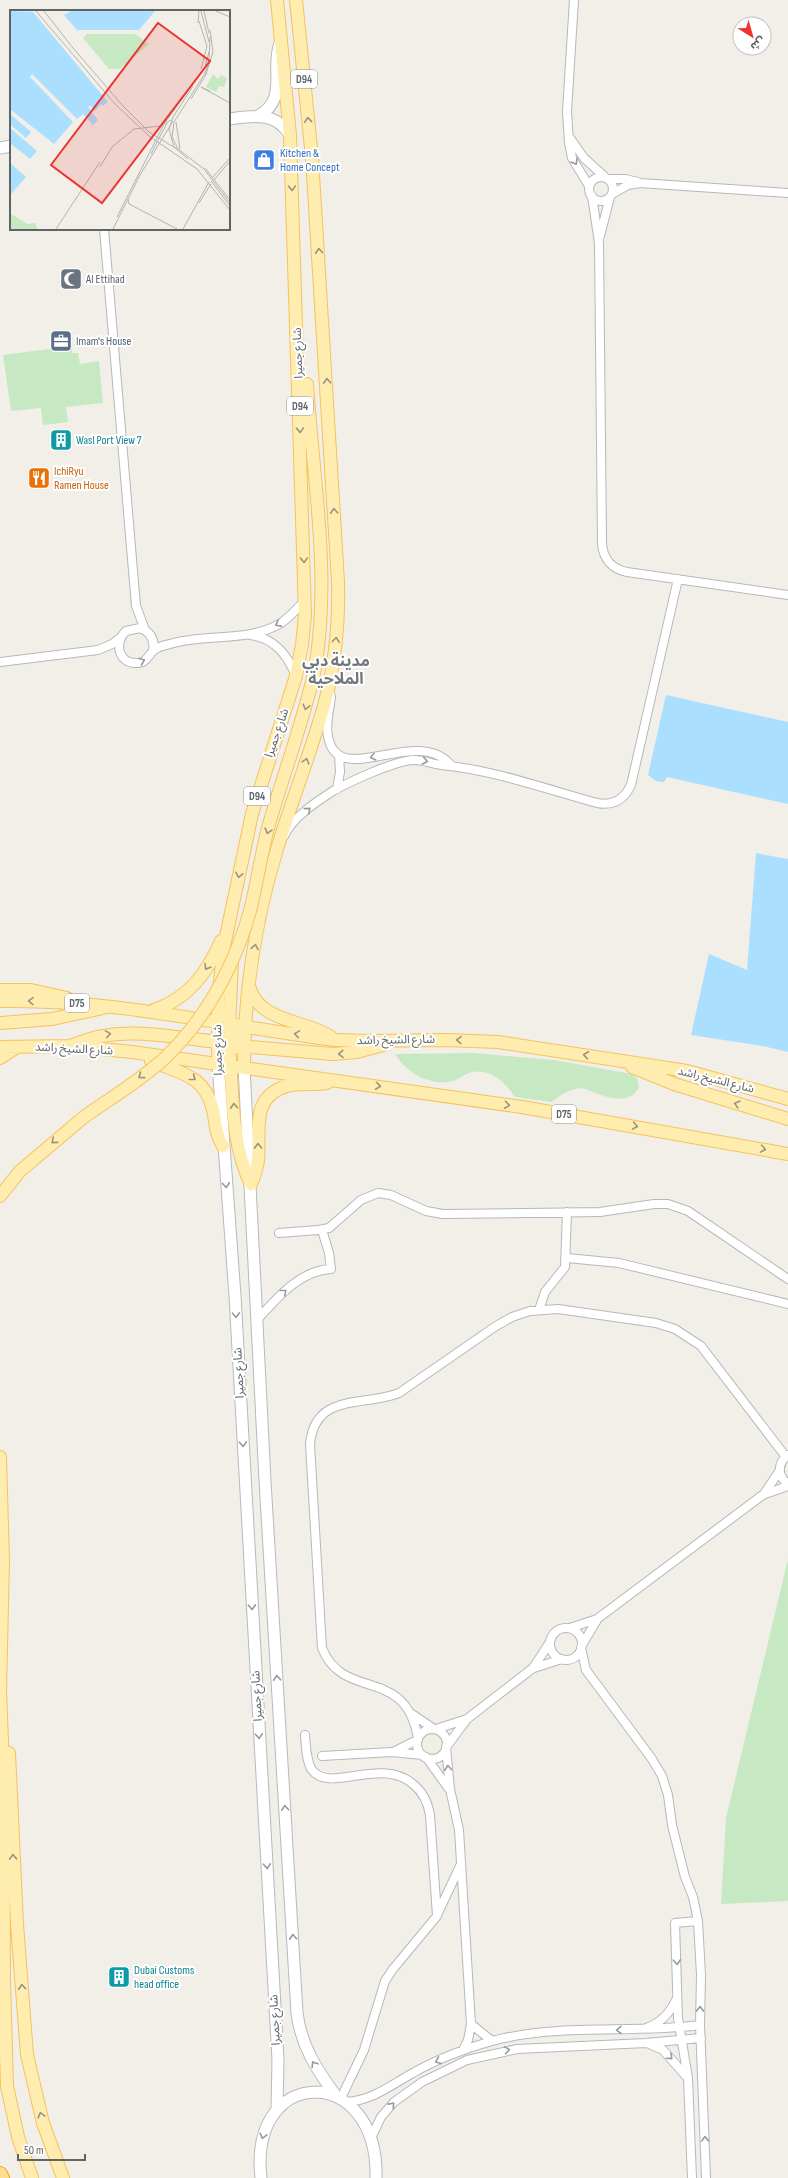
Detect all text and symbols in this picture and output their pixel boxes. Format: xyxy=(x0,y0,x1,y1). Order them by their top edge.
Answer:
inset map xyxy=(10,10,230,230)
north arrow xyxy=(732,16,772,56)
text: ش xyxy=(748,34,768,53)
road number: D94 xyxy=(291,70,317,88)
one-way arrow xyxy=(304,117,313,123)
place label: Kitchen & Home Concept xyxy=(280,146,340,175)
shop icon: Kitchen & Home Concept xyxy=(251,147,277,173)
one-way arrow xyxy=(571,158,578,165)
one-way arrow xyxy=(287,185,296,191)
one-way arrow xyxy=(314,248,323,254)
mosque icon: Al Ettihad xyxy=(58,266,84,292)
place label: Al Ettihad xyxy=(85,272,125,287)
street label: شارع جميرا xyxy=(290,327,307,379)
office icon: Imam's House xyxy=(48,328,74,354)
place label: Imam's House xyxy=(76,334,132,349)
one-way arrow xyxy=(322,378,331,384)
road number: D94 xyxy=(287,397,313,415)
building icon: Wasl Port View 7 xyxy=(48,427,74,453)
one-way arrow xyxy=(296,427,305,433)
place label: Wasl Port View 7 xyxy=(76,433,142,448)
place label: IchiRyu Ramen House xyxy=(54,464,109,493)
restaurant icon: IchiRyu Ramen House xyxy=(26,465,52,491)
one-way arrow xyxy=(329,508,338,514)
one-way arrow xyxy=(300,557,308,563)
one-way arrow xyxy=(275,620,282,627)
one-way arrow xyxy=(331,637,340,643)
district label: مدينة دبي الملاحية xyxy=(302,651,370,689)
one-way arrow xyxy=(138,657,145,665)
one-way arrow xyxy=(302,703,311,710)
street label: شارع جميرا xyxy=(262,706,293,760)
one-way arrow xyxy=(370,752,377,761)
one-way arrow xyxy=(422,757,428,765)
one-way arrow xyxy=(302,758,310,765)
road number: D94 xyxy=(244,787,270,805)
one-way arrow xyxy=(303,807,311,814)
one-way arrow xyxy=(264,827,273,834)
one-way arrow xyxy=(235,871,243,878)
one-way arrow xyxy=(250,944,259,950)
one-way arrow xyxy=(204,963,212,970)
road number: D75 xyxy=(65,994,89,1012)
one-way arrow xyxy=(28,997,34,1005)
street label: شارع جميرا xyxy=(210,1024,227,1076)
one-way arrow xyxy=(105,1030,111,1039)
one-way arrow xyxy=(294,1030,300,1039)
street label: شارع الشيخ راشد xyxy=(357,1032,435,1049)
one-way arrow xyxy=(456,1036,462,1044)
street label: شارع الشيخ راشد xyxy=(34,1039,114,1060)
one-way arrow xyxy=(338,1050,344,1058)
one-way arrow xyxy=(583,1051,589,1060)
street label: شارع الشيخ راشد xyxy=(676,1063,756,1098)
one-way arrow xyxy=(139,1071,146,1078)
one-way arrow xyxy=(188,1073,195,1080)
one-way arrow xyxy=(375,1081,382,1090)
one-way arrow xyxy=(504,1100,510,1109)
one-way arrow xyxy=(734,1100,741,1109)
one-way arrow xyxy=(229,1103,238,1109)
road number: D75 xyxy=(552,1105,576,1123)
one-way arrow xyxy=(632,1121,638,1130)
one-way arrow xyxy=(51,1136,59,1144)
one-way arrow xyxy=(254,1143,262,1149)
one-way arrow xyxy=(760,1144,766,1153)
one-way arrow xyxy=(221,1182,230,1188)
one-way arrow xyxy=(280,1290,287,1297)
one-way arrow xyxy=(231,1312,240,1318)
street label: شارع جميرا xyxy=(230,1347,249,1399)
one-way arrow xyxy=(239,1441,247,1447)
one-way arrow xyxy=(248,1604,256,1610)
street label: شارع جميرا xyxy=(248,1670,267,1722)
one-way arrow xyxy=(273,1675,282,1681)
one-way arrow xyxy=(255,1733,264,1740)
one-way arrow xyxy=(444,1765,453,1771)
one-way arrow xyxy=(281,1805,289,1811)
one-way arrow xyxy=(9,1854,18,1860)
one-way arrow xyxy=(262,1863,271,1869)
one-way arrow xyxy=(288,1934,297,1940)
one-way arrow xyxy=(673,1959,681,1965)
place label: Dubai Customs head office xyxy=(134,1963,194,1992)
building icon: Dubai Customs head office xyxy=(106,1964,132,1990)
one-way arrow xyxy=(17,1984,26,1990)
street label: شارع جميرا xyxy=(266,1994,285,2046)
one-way arrow xyxy=(696,2006,704,2012)
one-way arrow xyxy=(616,2026,622,2035)
one-way arrow xyxy=(504,2046,510,2055)
one-way arrow xyxy=(665,2052,673,2059)
one-way arrow xyxy=(434,2056,442,2064)
one-way arrow xyxy=(311,2061,319,2068)
one-way arrow xyxy=(387,2102,394,2110)
one-way arrow xyxy=(37,2112,46,2119)
one-way arrow xyxy=(259,2133,267,2139)
scale bar xyxy=(18,2136,85,2162)
one-way arrow xyxy=(700,2136,709,2142)
text: 50 m xyxy=(24,2143,44,2158)

